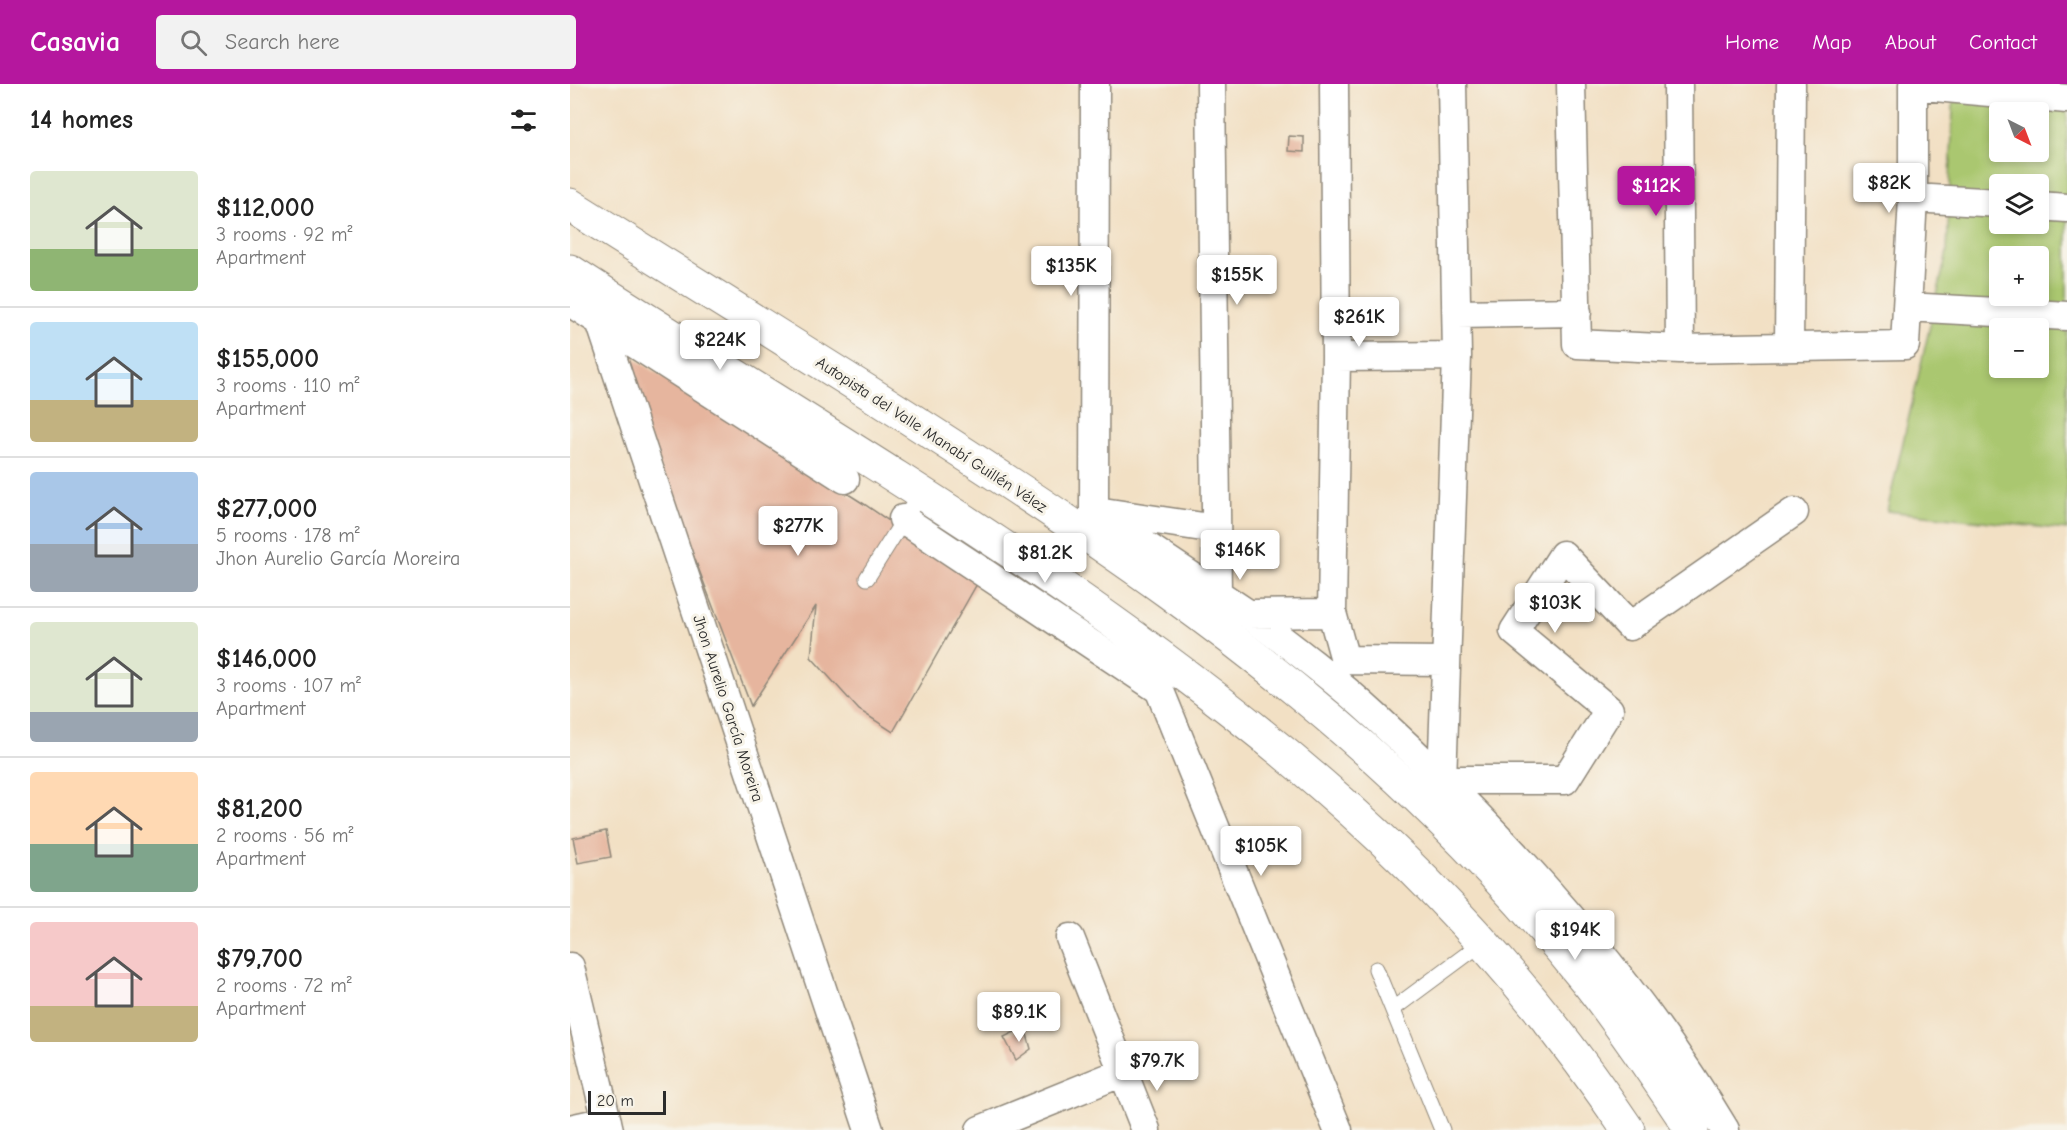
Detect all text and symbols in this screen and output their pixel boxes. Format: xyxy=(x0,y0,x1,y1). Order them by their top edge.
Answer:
search box xyxy=(156,15,576,69)
text: Casavia xyxy=(30,26,120,58)
icon: search xyxy=(177,26,210,59)
text: Search here xyxy=(225,29,340,55)
text: Home xyxy=(1725,30,1779,54)
text: Map xyxy=(1812,30,1852,54)
text: About xyxy=(1885,30,1936,54)
text: Contact xyxy=(1969,30,2037,54)
north arrow xyxy=(1989,102,2049,162)
map controls xyxy=(1989,102,2049,378)
icon: filters xyxy=(507,104,540,137)
text: 14 homes xyxy=(30,105,133,135)
pin: $82K xyxy=(1853,163,1925,214)
pin: $112K xyxy=(1614,166,1698,217)
text: $82K xyxy=(1867,171,1911,194)
text: $112K xyxy=(1632,174,1680,197)
button: layers xyxy=(1989,174,2049,234)
text: $112,000 xyxy=(216,193,315,223)
icon: home xyxy=(78,195,150,267)
text: 3 rooms · 92 m² xyxy=(216,223,353,246)
text: Apartment xyxy=(216,246,306,269)
pin: $135K xyxy=(1029,246,1113,297)
button: + xyxy=(1989,246,2049,306)
text: $135K xyxy=(1045,254,1097,277)
pin: $155K xyxy=(1195,255,1279,306)
text: $155K xyxy=(1211,263,1263,286)
pin: $261K xyxy=(1317,297,1401,348)
text: $261K xyxy=(1333,305,1385,328)
button: − xyxy=(1989,318,2049,378)
pin: $224K xyxy=(678,320,762,371)
text: $224K xyxy=(694,328,746,351)
text: $155,000 xyxy=(216,344,319,374)
icon: home xyxy=(78,346,150,418)
street label: Autopista del Valle Manabí Guillén Vélez xyxy=(813,353,1050,516)
text: 3 rooms · 110 m² xyxy=(216,374,360,397)
text: Apartment xyxy=(216,397,306,420)
text: $277,000 xyxy=(216,494,317,524)
icon: home xyxy=(78,496,150,568)
pin: $277K xyxy=(756,506,840,557)
text: $277K xyxy=(772,514,824,537)
text: 5 rooms · 178 m² xyxy=(216,524,360,547)
pin: $146K xyxy=(1198,530,1282,581)
pin: $81.2K xyxy=(996,533,1094,584)
text: $146K xyxy=(1215,538,1265,561)
text: $81.2K xyxy=(1018,541,1072,564)
text: Jhon Aurelio García Moreira xyxy=(216,547,460,570)
pin: $103K xyxy=(1513,583,1597,634)
text: $103K xyxy=(1529,591,1581,614)
street label: Jhon Aurelio García Moreira xyxy=(689,613,767,804)
text: $146,000 xyxy=(216,644,317,674)
icon: home xyxy=(78,646,150,718)
text: 3 rooms · 107 m² xyxy=(216,674,361,697)
text: Apartment xyxy=(216,697,306,720)
text: $81,200 xyxy=(216,794,303,824)
icon: home xyxy=(78,796,150,868)
text: 2 rooms · 56 m² xyxy=(216,824,354,847)
pin: $105K xyxy=(1219,826,1303,877)
text: $105K xyxy=(1234,834,1288,857)
text: Apartment xyxy=(216,847,306,870)
pin: $194K xyxy=(1533,910,1617,961)
text: $194K xyxy=(1550,918,1601,941)
text: $79,700 xyxy=(216,944,303,974)
icon: home xyxy=(78,946,150,1018)
text: 2 rooms · 72 m² xyxy=(216,974,352,997)
pin: $89.1K xyxy=(970,992,1068,1043)
text: Apartment xyxy=(216,997,306,1020)
text: $89.1K xyxy=(991,1000,1047,1023)
pin: $79.7K xyxy=(1108,1041,1206,1092)
text: $79.7K xyxy=(1130,1049,1184,1072)
scale bar xyxy=(588,1088,666,1116)
text: 20 m xyxy=(597,1092,634,1110)

